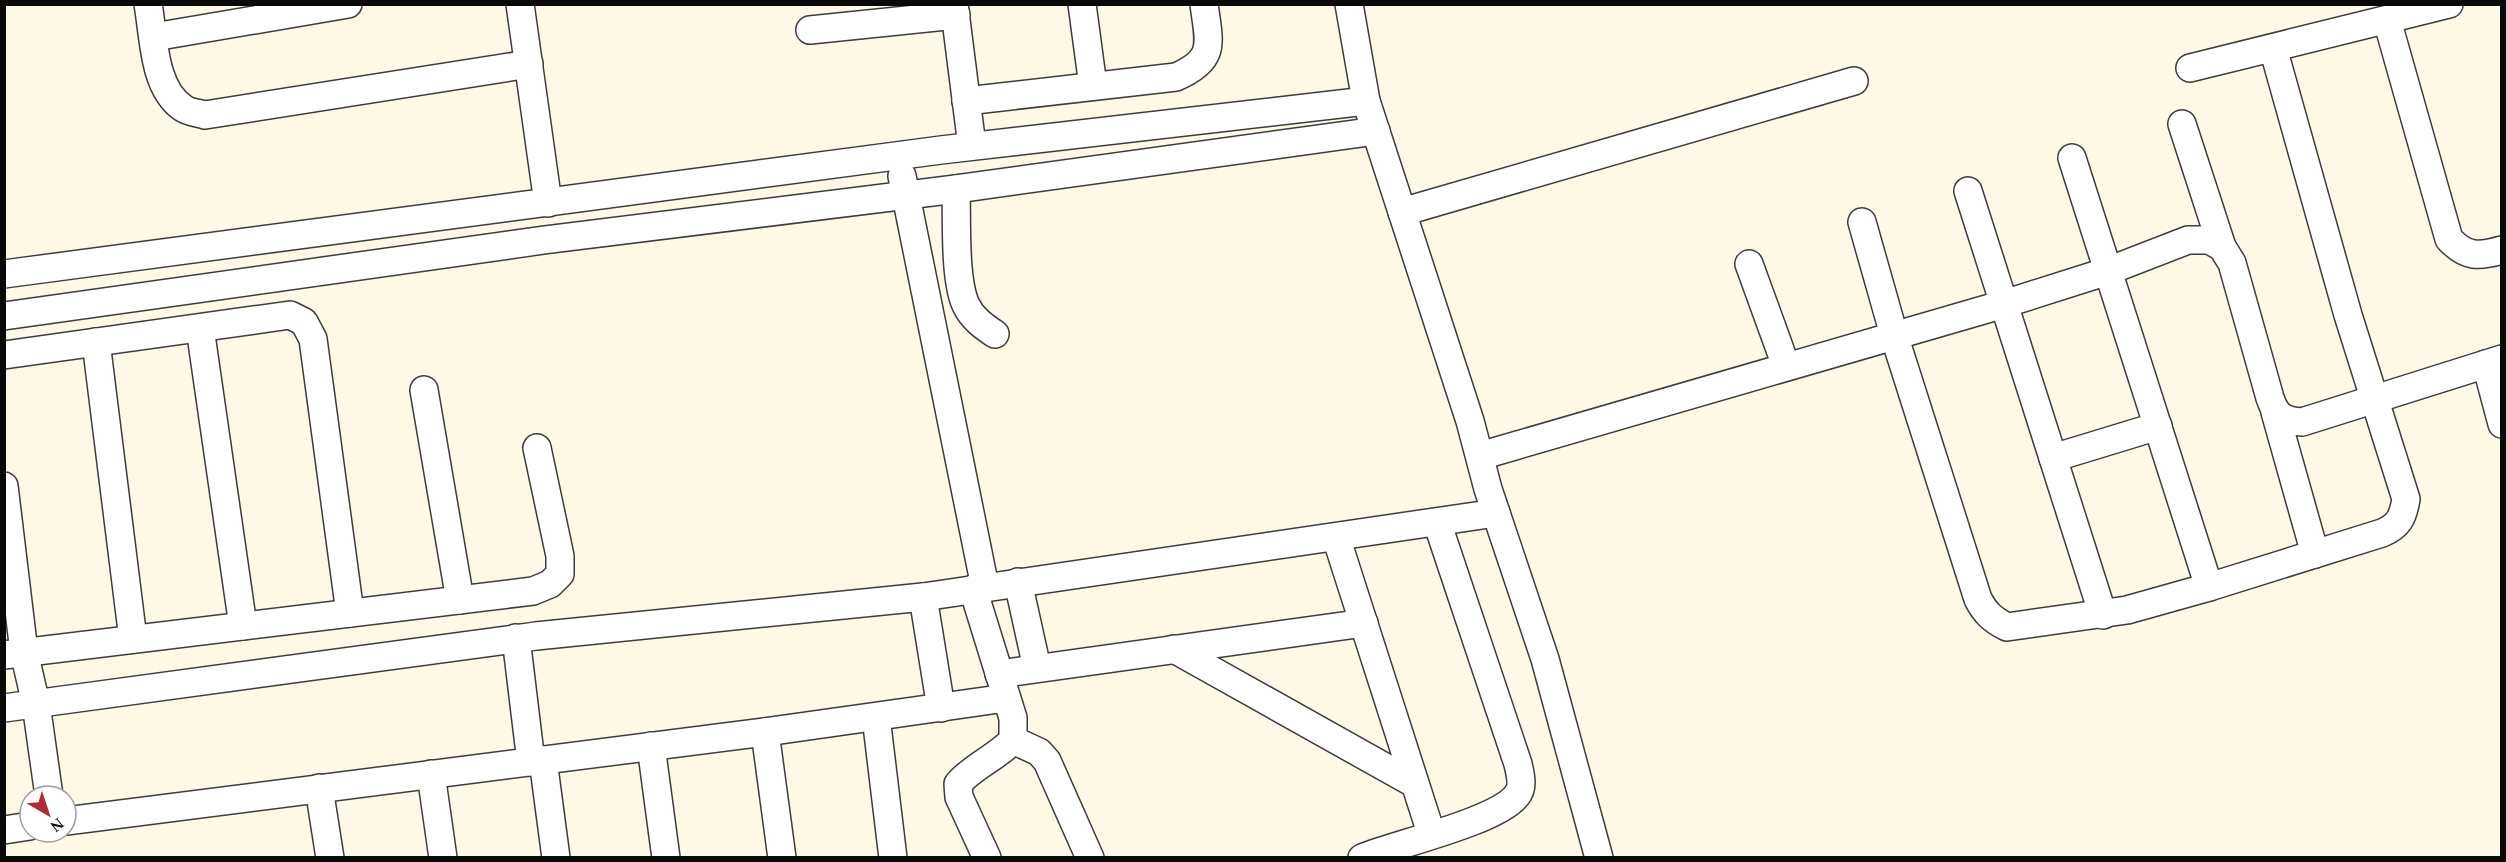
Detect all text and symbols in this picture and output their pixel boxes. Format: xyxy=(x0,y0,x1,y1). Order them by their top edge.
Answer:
north arrow xyxy=(18,784,78,844)
text: N xyxy=(47,815,67,836)

